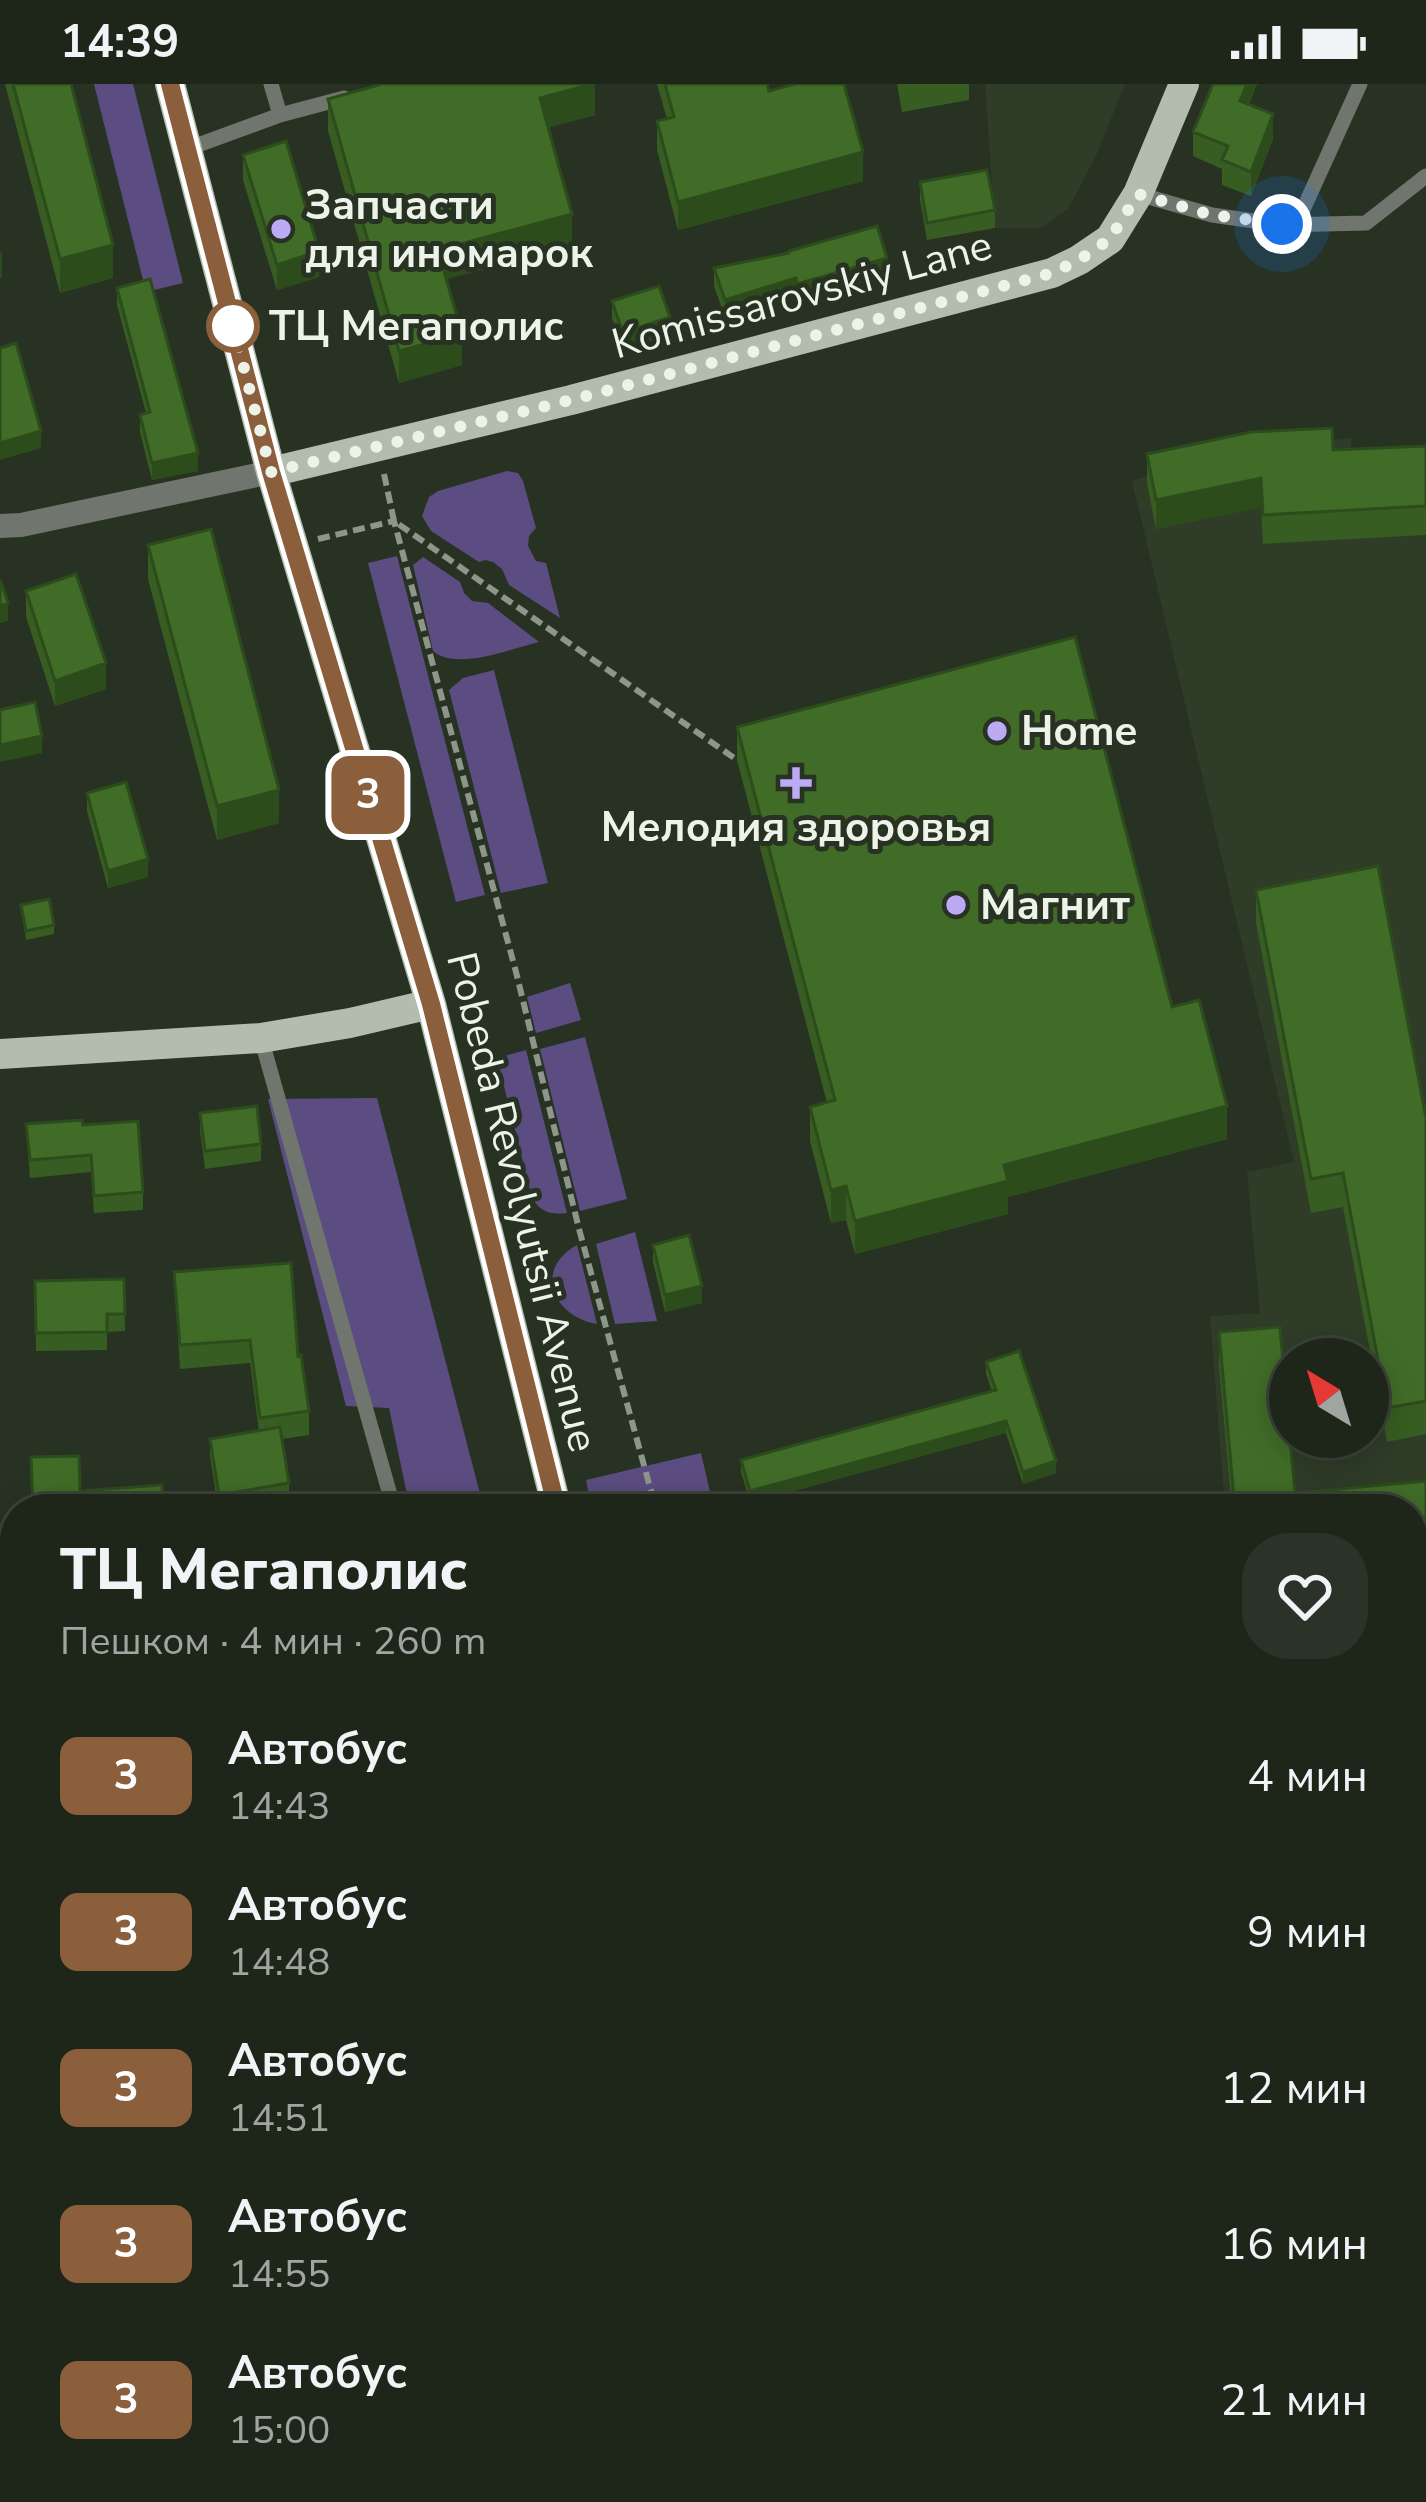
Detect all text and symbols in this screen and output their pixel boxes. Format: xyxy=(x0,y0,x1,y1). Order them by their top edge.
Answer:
text: 14:39 xyxy=(60,12,179,73)
place label: Запчасти для иномарок xyxy=(305,177,594,282)
your location xyxy=(1252,194,1312,254)
marker: Запчасти для иномарок xyxy=(268,216,294,242)
street label: Komissarovskiy Lane xyxy=(606,217,998,373)
place label: ТЦ Мегаполис xyxy=(269,298,564,355)
marker: ТЦ Мегаполис xyxy=(208,301,258,351)
place label: Home xyxy=(1021,703,1137,760)
marker: Home xyxy=(984,718,1010,744)
line badge: 3 xyxy=(329,756,407,834)
text: 3 xyxy=(355,766,381,823)
marker: Мелодия здоровья xyxy=(783,770,809,796)
place label: Мелодия здоровья xyxy=(601,799,991,856)
place label: Магнит xyxy=(980,877,1130,934)
marker: Магнит xyxy=(943,892,969,918)
street label: Pobeda Revolyutsii Avenue xyxy=(432,946,612,1458)
north arrow xyxy=(1269,1338,1389,1458)
map controls xyxy=(1269,1338,1389,1458)
text: ТЦ Мегаполис xyxy=(60,1531,467,1609)
button: heart xyxy=(1242,1533,1368,1659)
text: Пешком · 4 мин · 260 m xyxy=(60,1615,486,1668)
text: Автобус xyxy=(228,1719,407,1780)
text: 4 мин xyxy=(1247,1746,1368,1807)
text: 3 xyxy=(113,1747,139,1804)
text: 14:43 xyxy=(228,1780,331,1833)
text: Автобус xyxy=(228,1875,407,1936)
text: 9 мин xyxy=(1247,1902,1368,1963)
text: 3 xyxy=(113,1903,139,1960)
text: 14:48 xyxy=(228,1936,331,1989)
text: Автобус xyxy=(228,2031,407,2092)
text: 12 мин xyxy=(1220,2058,1368,2119)
text: 3 xyxy=(113,2059,139,2116)
text: 14:51 xyxy=(228,2092,331,2145)
text: Автобус xyxy=(228,2187,407,2248)
text: 16 мин xyxy=(1220,2214,1368,2275)
text: 3 xyxy=(113,2215,139,2272)
text: 14:55 xyxy=(228,2248,331,2301)
text: Автобус xyxy=(228,2343,407,2404)
text: 21 мин xyxy=(1220,2370,1368,2431)
text: 3 xyxy=(113,2371,139,2428)
text: 15:00 xyxy=(228,2404,331,2457)

